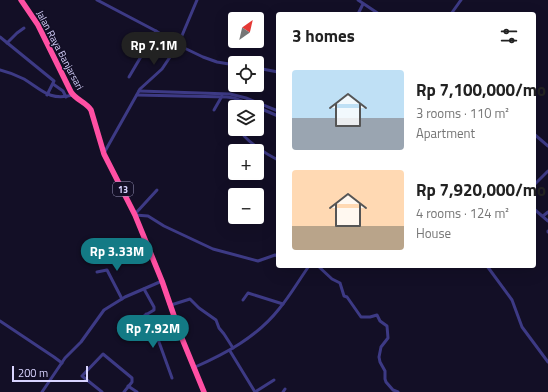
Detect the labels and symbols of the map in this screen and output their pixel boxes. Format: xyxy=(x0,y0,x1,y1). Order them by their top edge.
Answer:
street label: Jalan Raya Banjarsari xyxy=(33,7,87,93)
north arrow xyxy=(228,12,264,48)
pin: Rp 7.1M xyxy=(117,32,191,66)
road number: 13 xyxy=(113,182,133,196)
pin: Rp 3.33M xyxy=(76,238,158,272)
pin: Rp 7.92M xyxy=(112,315,194,349)
scale bar xyxy=(12,364,88,383)

